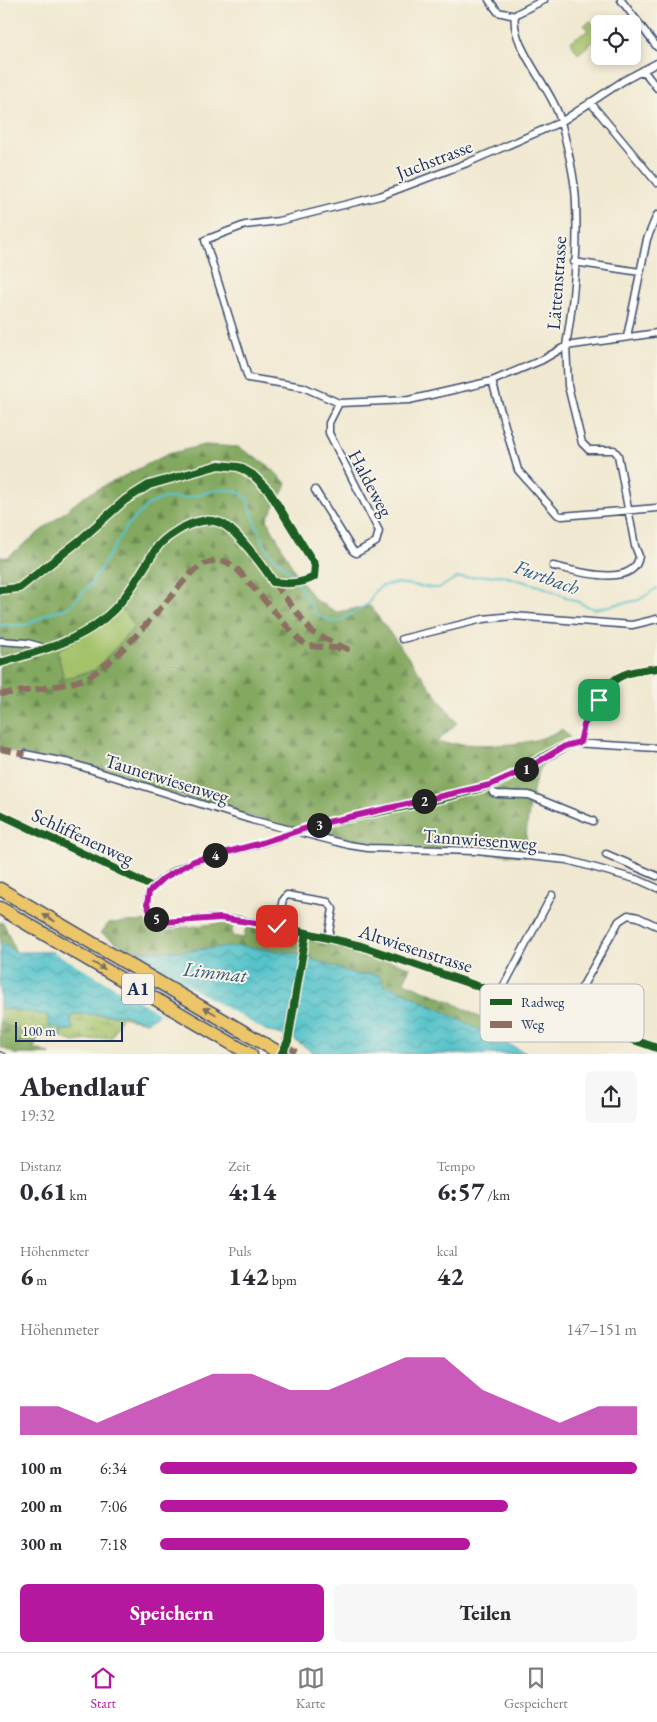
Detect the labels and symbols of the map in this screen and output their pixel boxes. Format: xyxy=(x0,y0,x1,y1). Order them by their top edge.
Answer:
street label: Juchstrasse xyxy=(391,134,476,186)
street label: Lättenstrasse xyxy=(541,235,572,331)
street label: Haldeweg xyxy=(342,445,399,522)
water label: Furtbach xyxy=(510,553,583,601)
pin xyxy=(578,679,620,721)
street label: Taunerwiesenweg xyxy=(102,748,233,809)
pin: 1 xyxy=(514,756,538,782)
pin: 2 xyxy=(412,788,436,814)
street label: Schliffenenweg xyxy=(28,802,138,871)
pin: 3 xyxy=(306,812,332,838)
street label: Tannwiesenweg xyxy=(422,823,539,856)
pin: 4 xyxy=(202,842,228,868)
pin xyxy=(256,905,298,947)
pin: 5 xyxy=(144,906,168,932)
one-way arrow xyxy=(42,913,55,922)
street label: Altwiesenstrasse xyxy=(355,918,476,979)
water label: Limmat xyxy=(181,956,249,988)
one-way arrow xyxy=(93,962,106,971)
road number: A1 xyxy=(122,974,154,1004)
legend xyxy=(480,984,644,1042)
text: Radweg xyxy=(521,993,565,1011)
one-way arrow xyxy=(203,1007,217,1016)
text: Weg xyxy=(521,1015,545,1033)
scale bar xyxy=(15,1019,122,1043)

